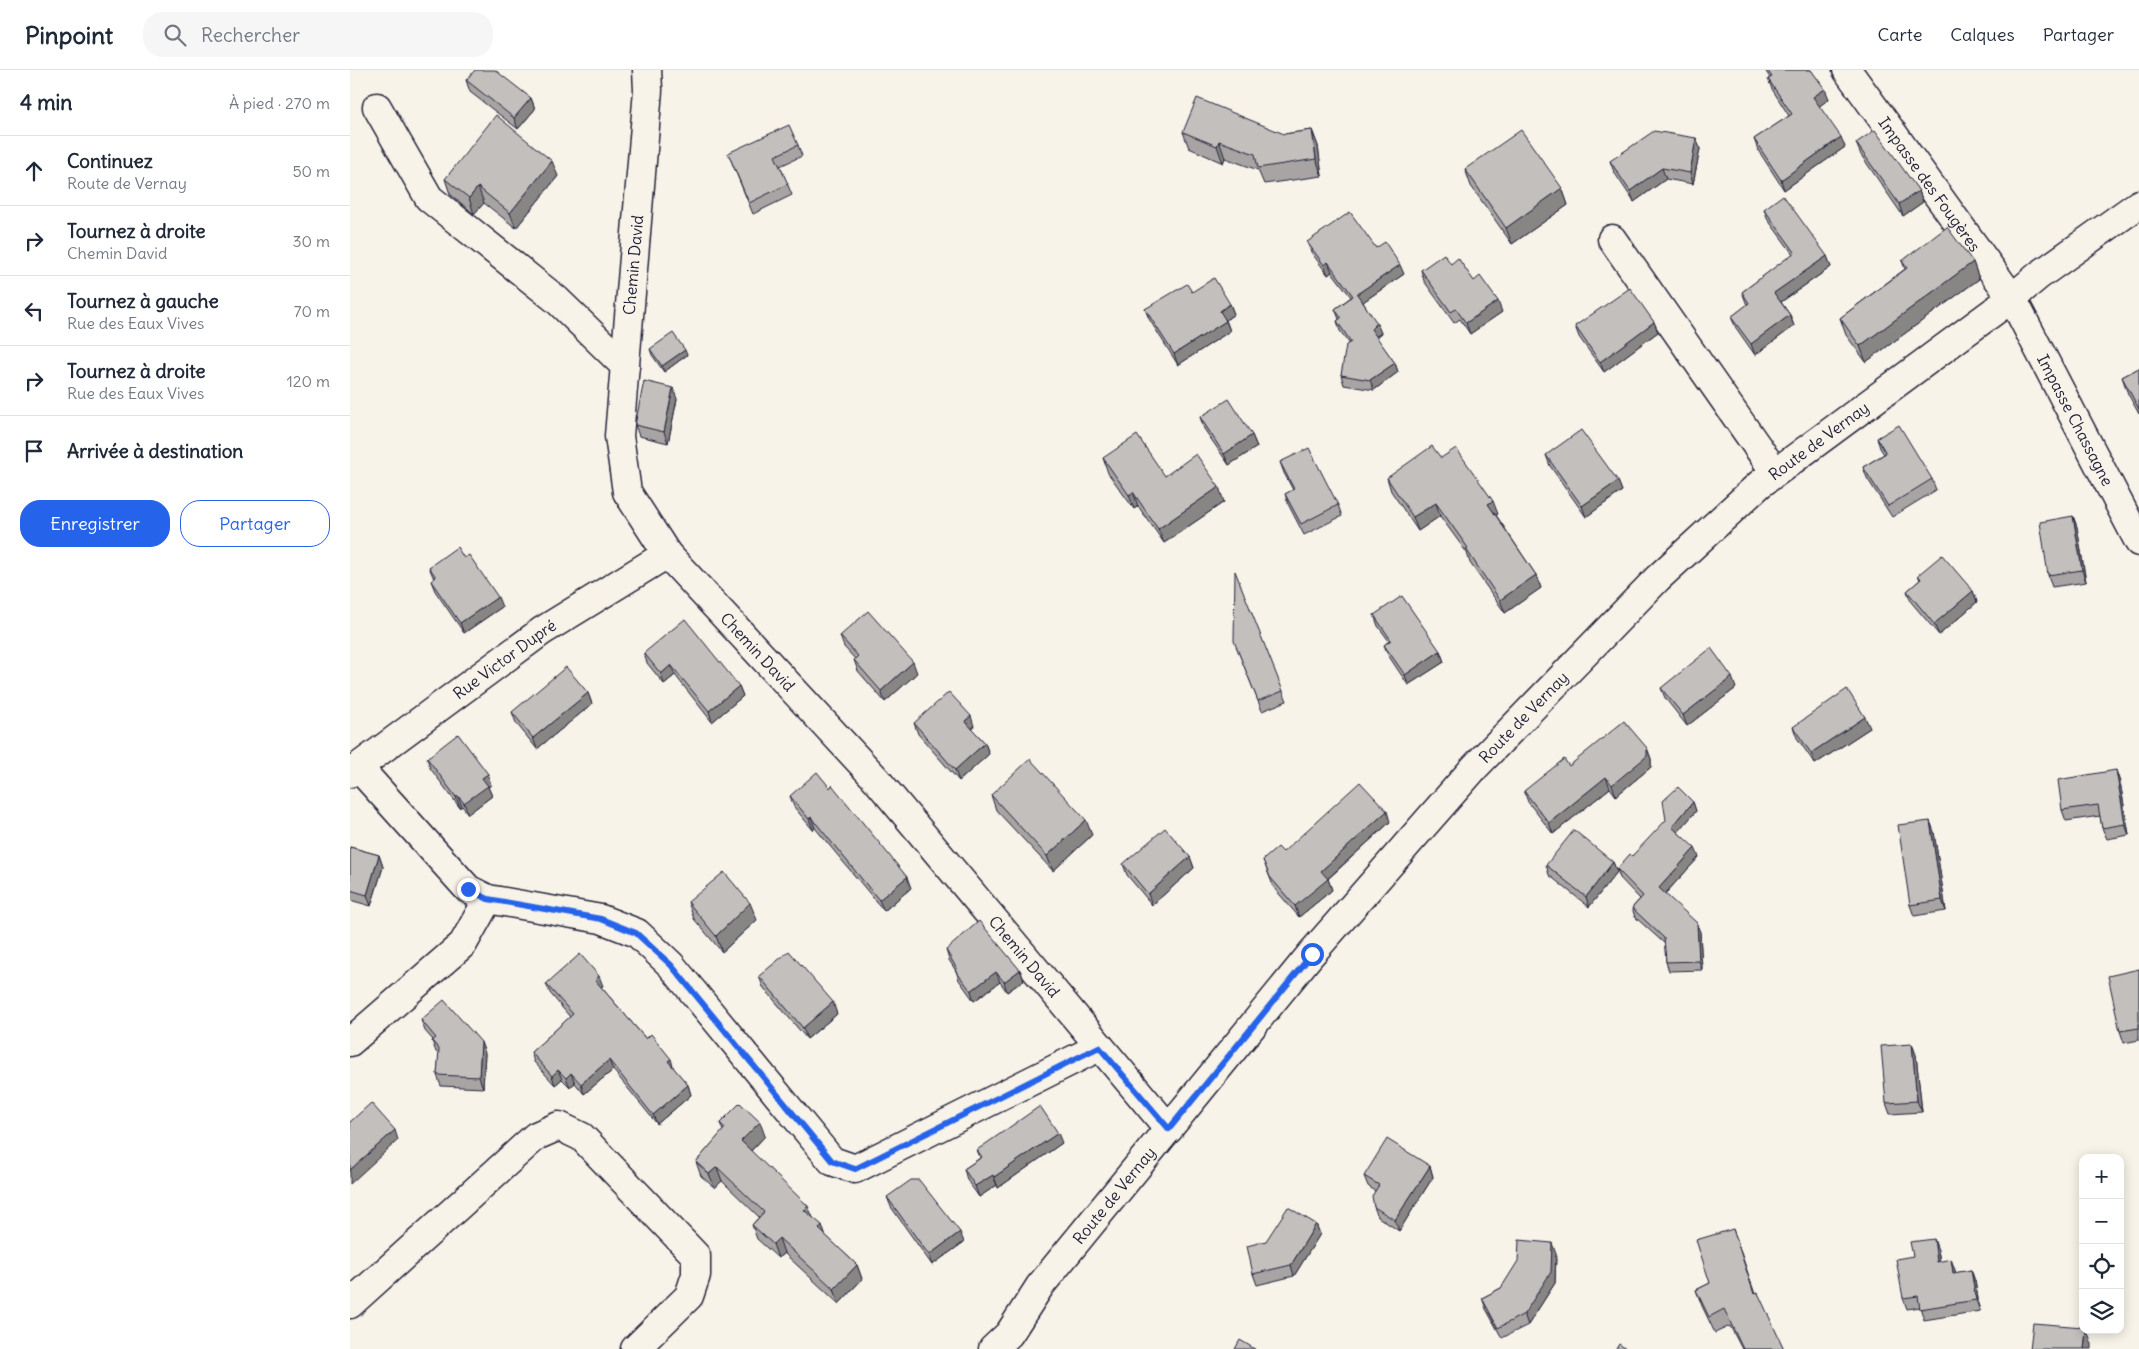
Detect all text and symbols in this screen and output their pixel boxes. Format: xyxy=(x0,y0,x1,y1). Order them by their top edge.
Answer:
search box xyxy=(143,12,493,57)
text: Pinpoint xyxy=(25,20,113,50)
icon: search xyxy=(161,21,189,49)
text: Rechercher xyxy=(201,23,300,47)
text: Carte xyxy=(1877,23,1922,46)
text: Calques xyxy=(1950,23,2015,46)
text: Partager xyxy=(2043,23,2114,46)
text: 4 min xyxy=(20,89,72,116)
text: À pied · 270 m xyxy=(229,93,330,113)
street label: Impasse des Fougères xyxy=(1874,113,1985,255)
text: Continuez xyxy=(67,149,153,173)
icon: ahead xyxy=(20,157,48,185)
text: 50 m xyxy=(292,161,330,181)
text: Route de Vernay xyxy=(67,173,187,193)
street label: Chemin David xyxy=(619,214,647,316)
text: Tournez à droite xyxy=(67,219,206,243)
icon: right xyxy=(20,227,48,255)
text: 30 m xyxy=(293,231,330,251)
text: Chemin David xyxy=(67,243,167,263)
text: Tournez à gauche xyxy=(67,289,219,313)
icon: left xyxy=(20,297,48,325)
text: 70 m xyxy=(294,301,330,321)
text: Rue des Eaux Vives xyxy=(67,313,204,333)
street label: Impasse Chassagne xyxy=(2033,351,2118,489)
text: Tournez à droite xyxy=(67,359,206,383)
icon: right xyxy=(20,367,48,395)
text: 120 m xyxy=(287,371,330,391)
text: Rue des Eaux Vives xyxy=(67,383,204,403)
street label: Route de Vernay xyxy=(1764,397,1873,484)
icon: arrive xyxy=(20,437,48,465)
text: Arrivée à destination xyxy=(67,439,243,463)
button: Enregistrer xyxy=(20,500,170,547)
button: Partager xyxy=(180,500,330,547)
street label: Chemin David xyxy=(716,608,799,695)
street label: Rue Victor Dupré xyxy=(449,615,560,703)
street label: Route de Vernay xyxy=(1475,667,1572,767)
route end xyxy=(457,878,480,901)
street label: Chemin David xyxy=(985,911,1064,1001)
route start xyxy=(1301,943,1324,966)
street label: Route de Vernay xyxy=(1068,1143,1160,1248)
map controls xyxy=(2079,1154,2124,1334)
button: + xyxy=(2079,1154,2124,1199)
button: − xyxy=(2079,1199,2124,1244)
button: locate xyxy=(2079,1244,2124,1289)
button: layers xyxy=(2079,1289,2124,1334)

